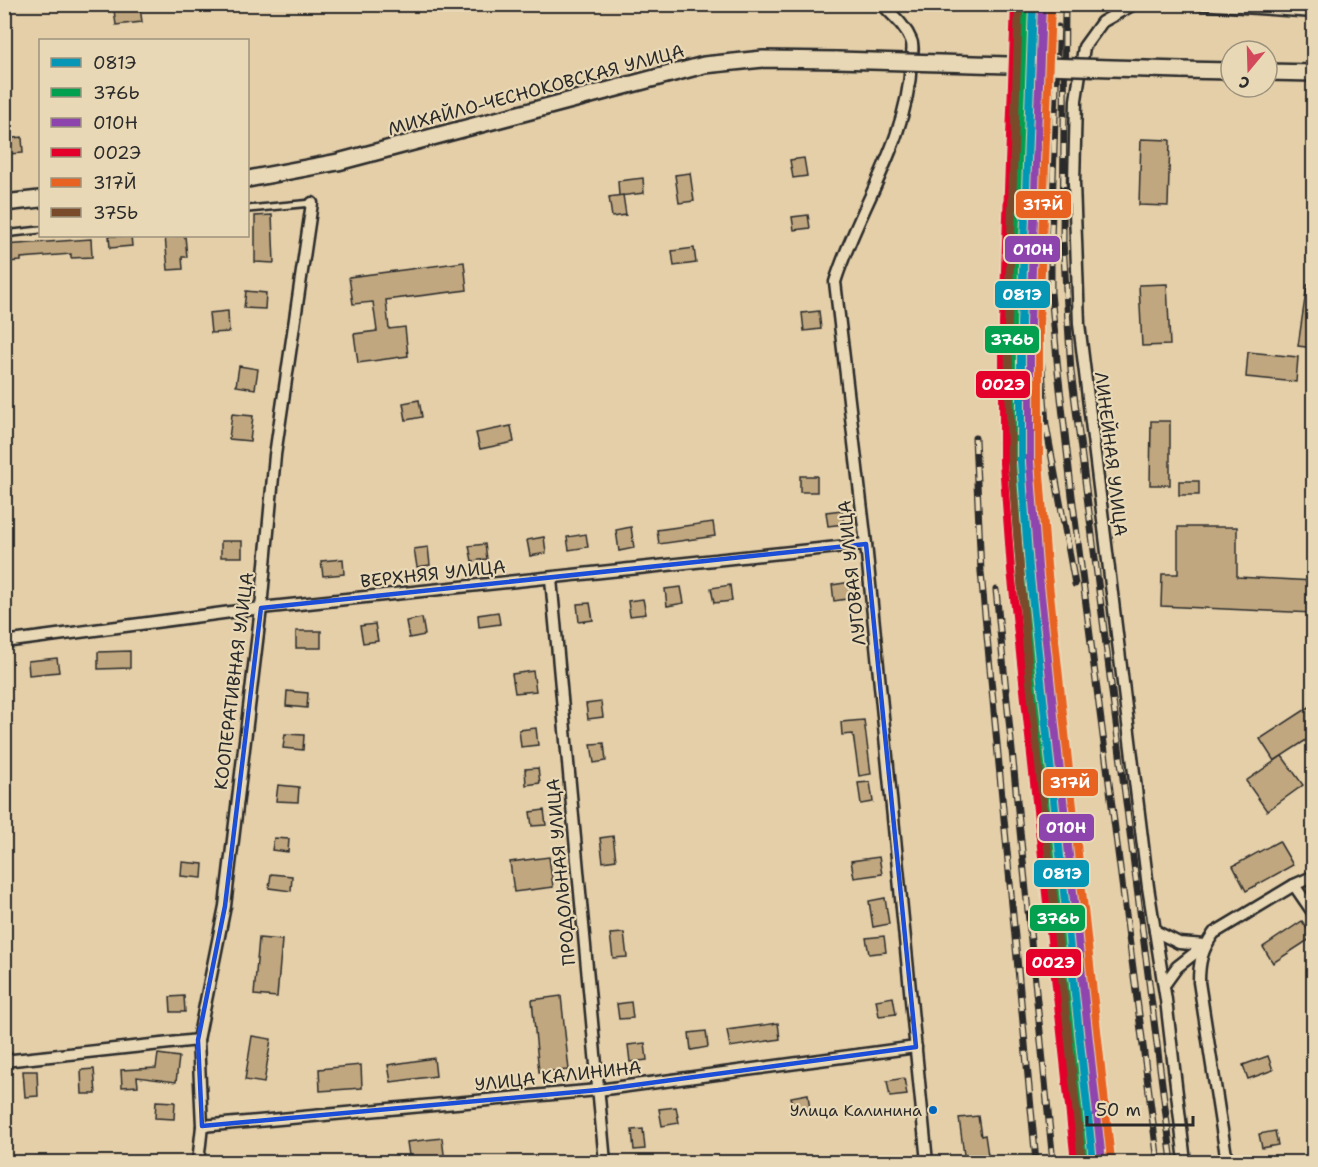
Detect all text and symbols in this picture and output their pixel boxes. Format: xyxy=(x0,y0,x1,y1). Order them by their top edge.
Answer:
legend xyxy=(39,39,249,237)
street label: МИХАЙЛО-ЧЕСНОКОВСКАЯ УЛИЦА xyxy=(385,39,687,141)
north arrow xyxy=(1219,39,1279,99)
text: 081Э xyxy=(93,51,137,75)
text: С xyxy=(1236,71,1252,94)
text: 376Ь xyxy=(93,81,140,105)
text: 010Н xyxy=(93,111,138,135)
text: 002Э xyxy=(93,141,142,165)
text: 317Й xyxy=(93,171,137,195)
line badge: 317Й xyxy=(1015,190,1072,219)
text: 317Й xyxy=(1023,194,1063,215)
text: 375Ь xyxy=(93,201,138,225)
line badge: 010Н xyxy=(1004,235,1061,263)
text: 010Н xyxy=(1013,239,1053,260)
line badge: 081Э xyxy=(994,280,1051,309)
text: 081Э xyxy=(1002,284,1042,305)
line badge: 376Ь xyxy=(984,325,1040,354)
text: 376Ь xyxy=(990,329,1034,350)
line badge: 002Э xyxy=(975,370,1031,399)
street label: ЛИНЕЙНАЯ УЛИЦА xyxy=(1089,370,1133,538)
text: 002Э xyxy=(981,374,1025,395)
street label: ЛУГОВАЯ УЛИЦА xyxy=(832,499,872,647)
street label: ВЕРХНЯЯ УЛИЦА xyxy=(359,554,507,594)
street label: КООПЕРАТИВНАЯ УЛИЦА xyxy=(209,571,259,791)
line badge: 317Й xyxy=(1042,768,1099,797)
text: 317Й xyxy=(1050,772,1090,793)
street label: ПРОДОЛЬНАЯ УЛИЦА xyxy=(541,777,581,967)
line badge: 010Н xyxy=(1038,813,1095,842)
text: 010Н xyxy=(1046,817,1086,838)
line badge: 081Э xyxy=(1033,859,1090,888)
text: 081Э xyxy=(1042,863,1082,884)
line badge: 376Ь xyxy=(1029,904,1086,932)
text: 376Ь xyxy=(1036,908,1080,929)
line badge: 002Э xyxy=(1025,948,1082,977)
text: 002Э xyxy=(1031,952,1075,973)
street label: УЛИЦА КАЛИНИНА xyxy=(473,1055,643,1097)
scale bar xyxy=(1087,1089,1194,1127)
text: 50 m xyxy=(1096,1098,1141,1122)
place label: Улица Калинина xyxy=(790,1100,922,1121)
marker: Улица Калинина xyxy=(927,1104,939,1116)

